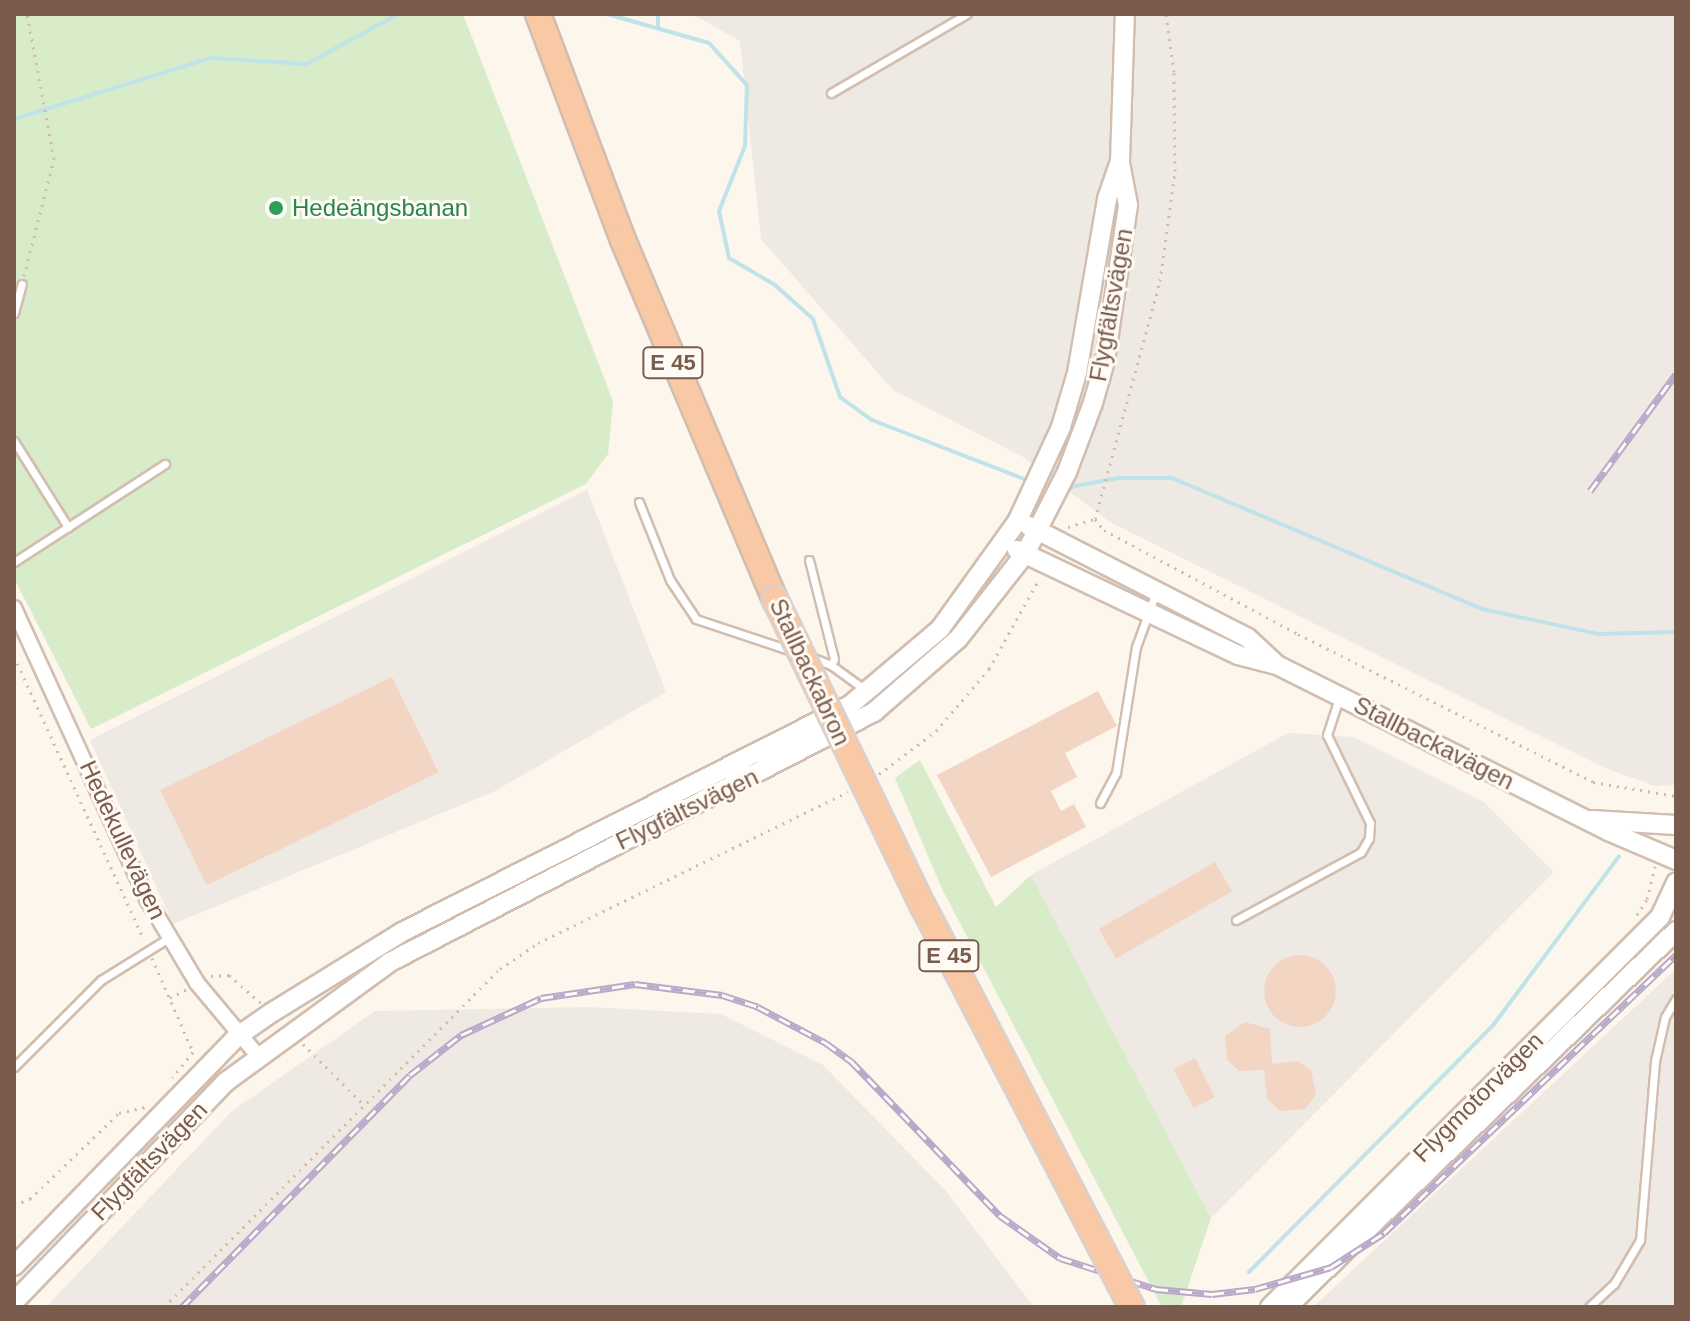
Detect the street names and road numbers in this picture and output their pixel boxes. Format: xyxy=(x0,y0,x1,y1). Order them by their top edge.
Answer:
street label: Flygfältsvägen xyxy=(1083,226,1139,384)
road number: E 45 xyxy=(641,345,705,381)
street label: Stallbackabron xyxy=(763,594,857,750)
street label: Stallbackavägen xyxy=(1349,690,1519,796)
street label: Hedekullevägen xyxy=(74,756,172,924)
street label: Flygfältsvägen xyxy=(611,762,763,856)
road number: E 45 xyxy=(917,938,981,974)
street label: Flygmotorvägen xyxy=(1407,1026,1549,1168)
street label: Flygfältsvägen xyxy=(85,1095,213,1227)

